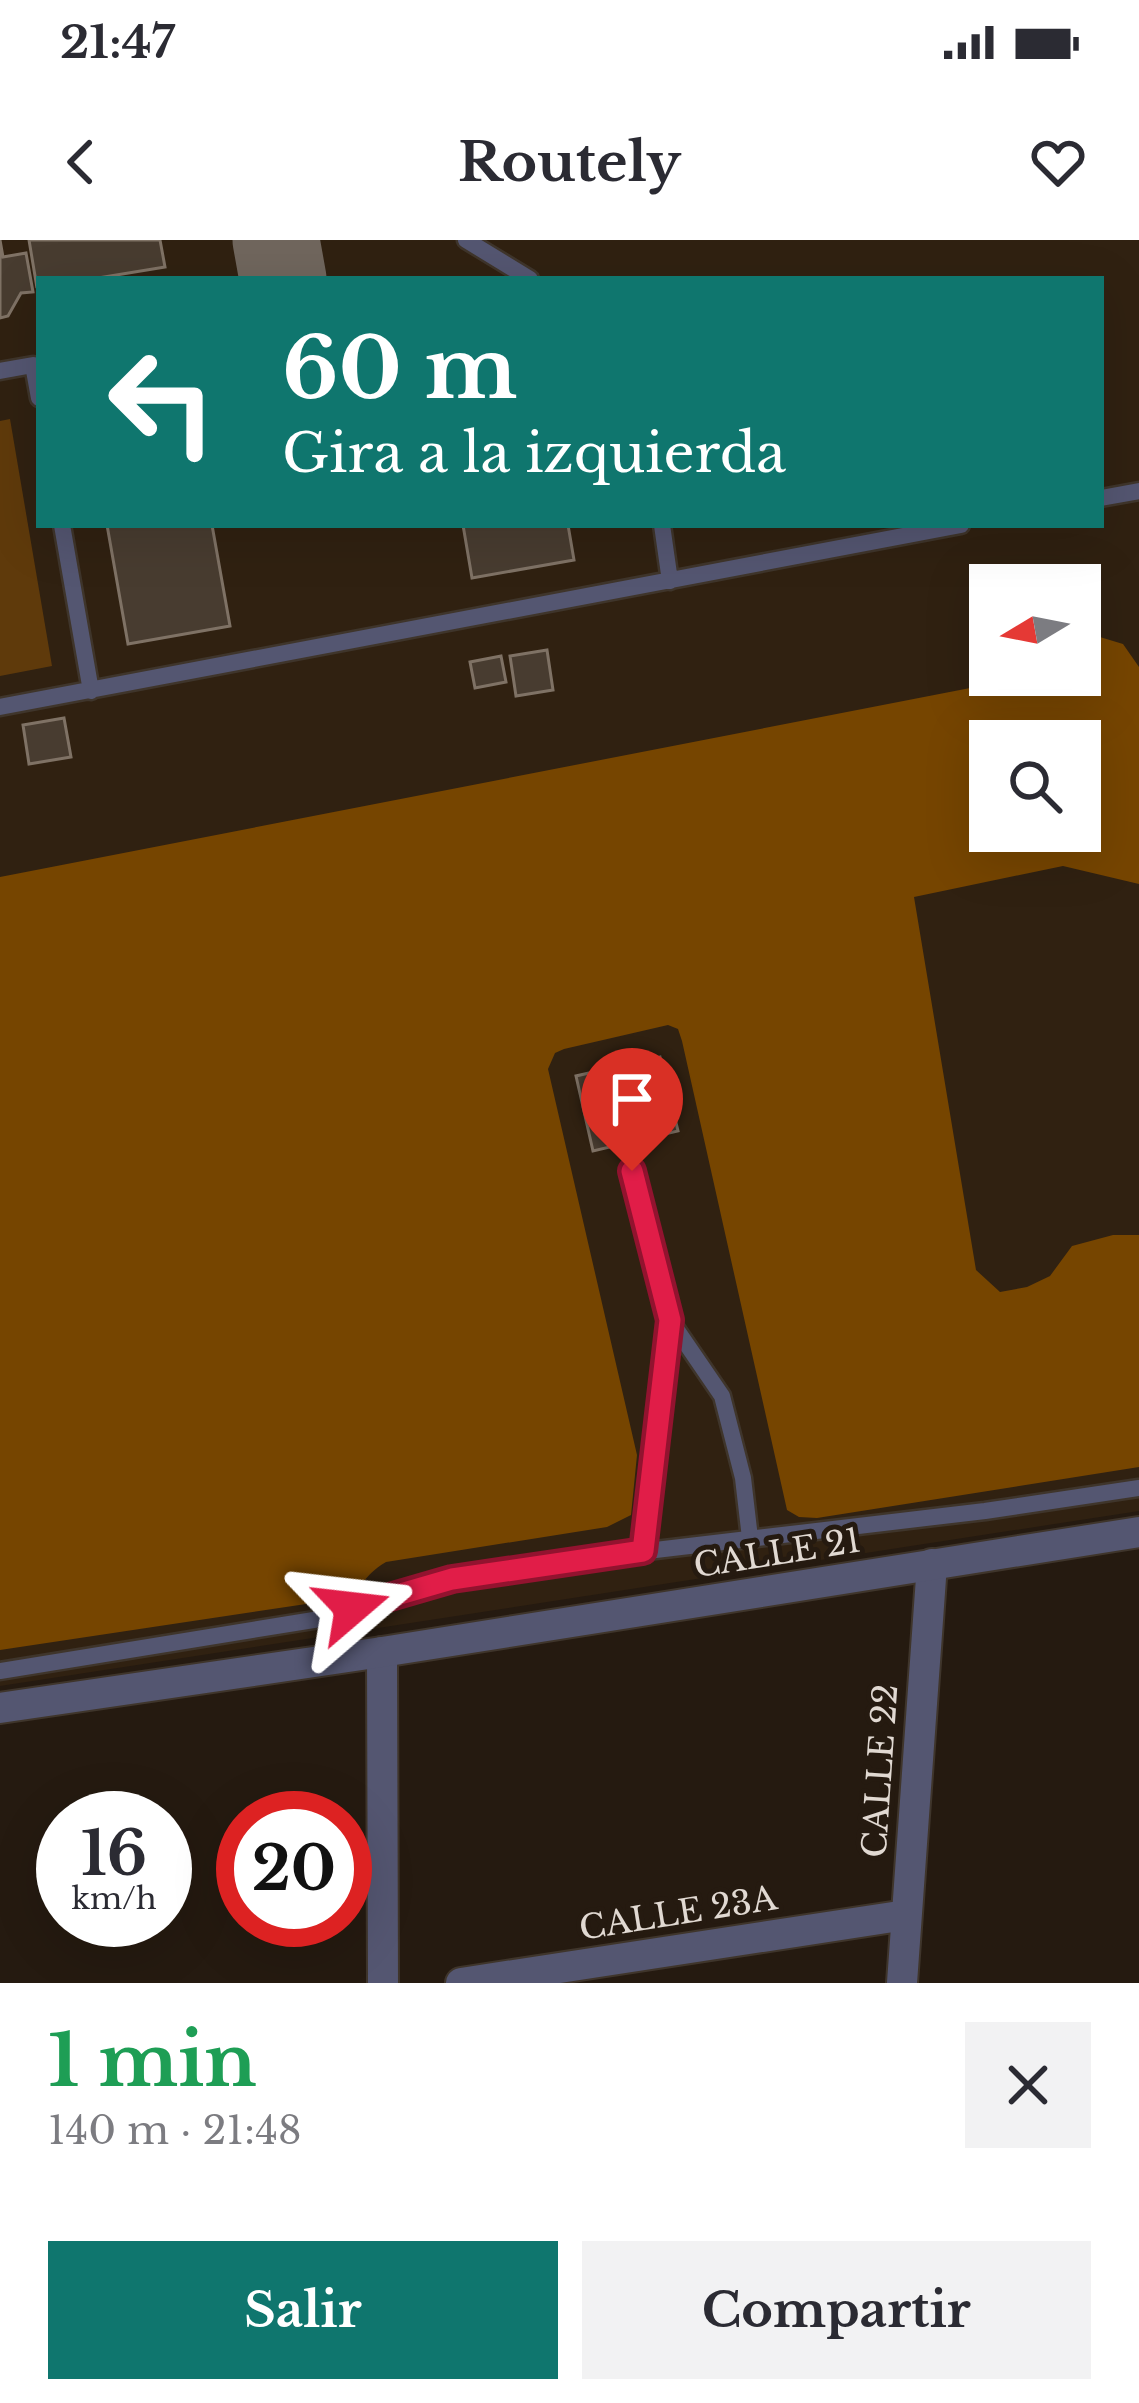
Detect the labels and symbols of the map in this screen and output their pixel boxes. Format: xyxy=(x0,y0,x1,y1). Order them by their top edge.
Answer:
north arrow xyxy=(969,564,1101,696)
pin xyxy=(581,1048,683,1171)
street label: CALLE 21 xyxy=(691,1520,863,1586)
position arrow xyxy=(289,1545,415,1671)
street label: CALLE 22 xyxy=(853,1683,907,1859)
speed limit sign: 20 xyxy=(216,1791,372,1947)
street label: CALLE 23A xyxy=(576,1877,780,1949)

